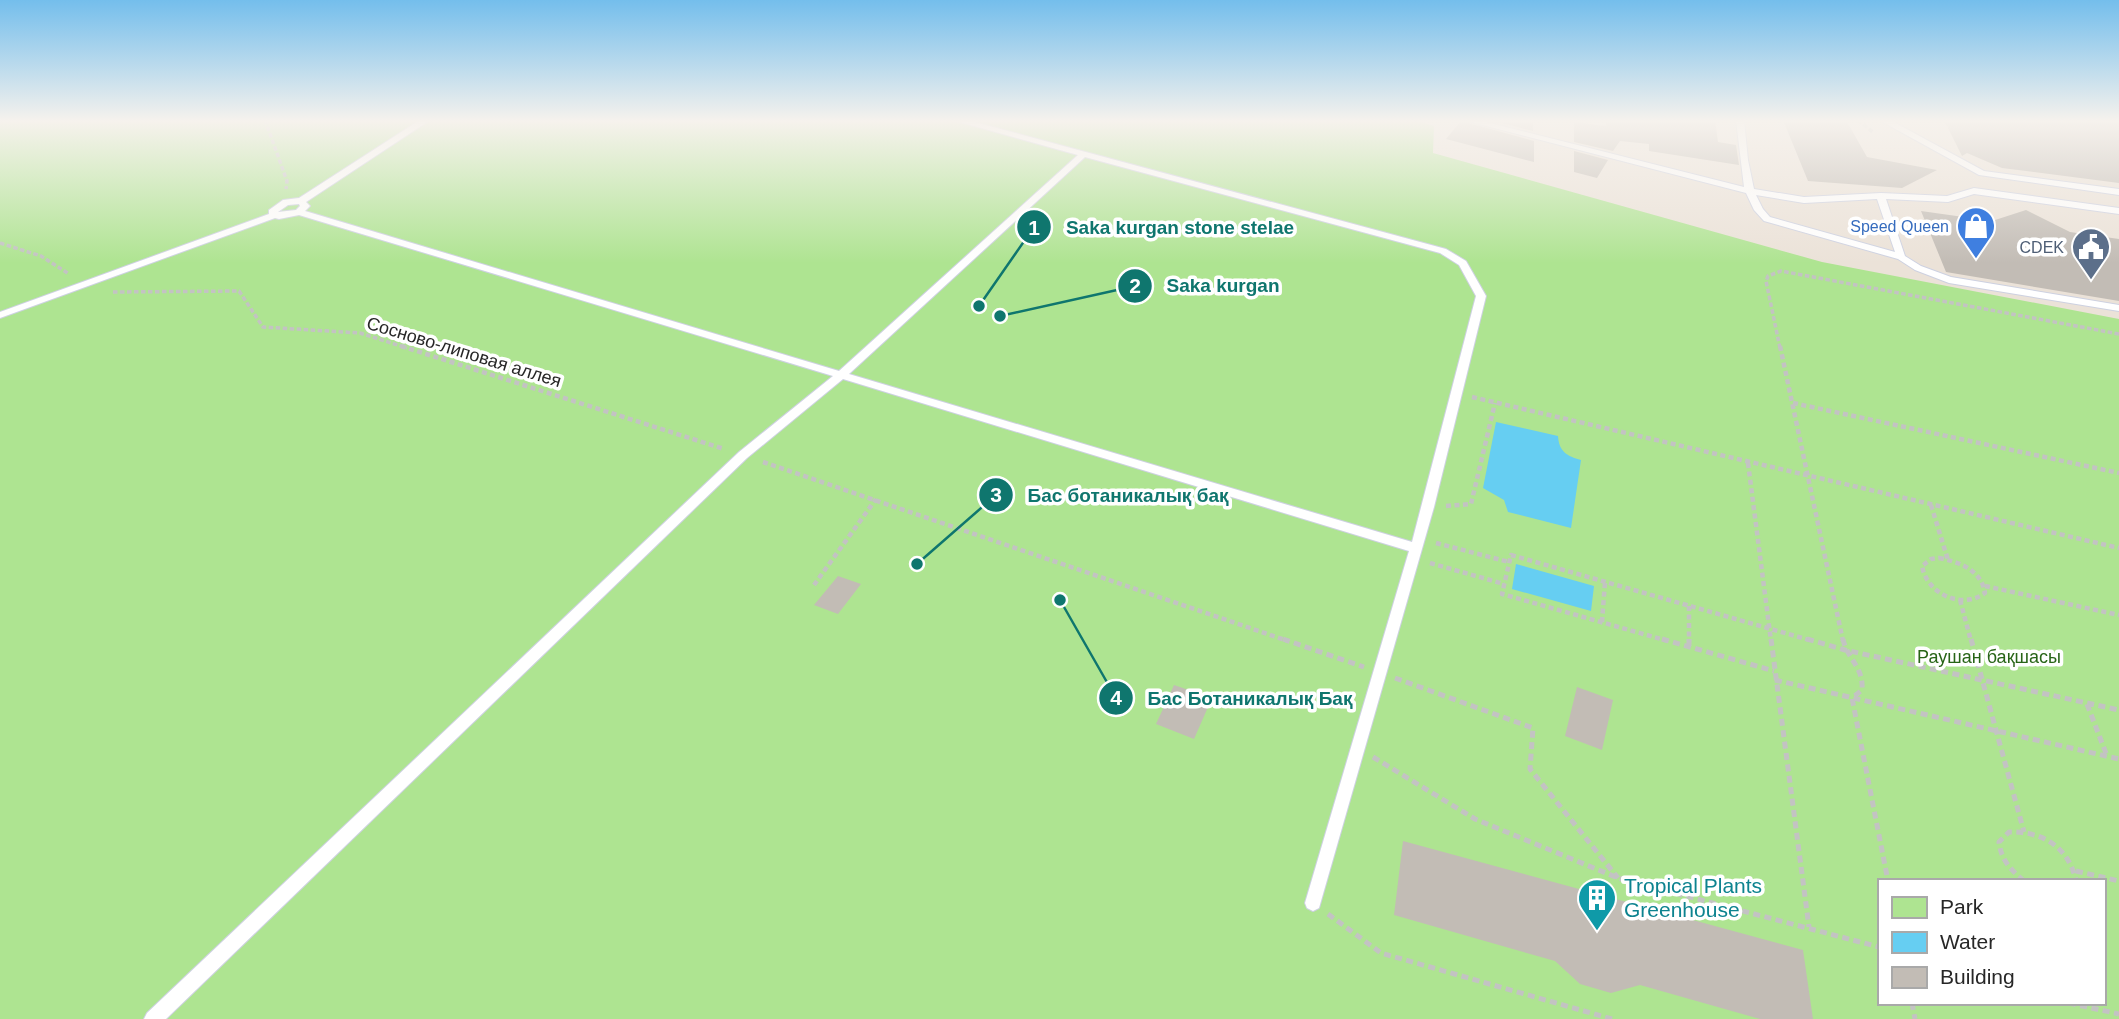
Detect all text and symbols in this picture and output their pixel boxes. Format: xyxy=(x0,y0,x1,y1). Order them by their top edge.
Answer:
shop icon: Speed Queen xyxy=(1955,205,1997,260)
callout: Saka kurgan stone stelae xyxy=(1017,207,1308,247)
text: 1 xyxy=(1028,216,1040,239)
text: Saka kurgan stone stelae xyxy=(1066,217,1294,238)
place label: Speed Queen xyxy=(1850,218,1949,235)
public building icon: CDEK xyxy=(2070,226,2112,281)
place label: CDEK xyxy=(2020,239,2064,256)
callout: Saka kurgan xyxy=(1117,266,1293,306)
text: 2 xyxy=(1129,274,1141,297)
text: Saka kurgan xyxy=(1167,275,1280,296)
street label: Сосново-липовая аллея xyxy=(364,313,564,391)
callout: Бас ботаникалық бақ xyxy=(979,475,1243,515)
text: 3 xyxy=(990,483,1002,506)
text: Бас ботаникалық бақ xyxy=(1028,485,1229,506)
park label: Раушан бақшасы xyxy=(1917,647,2061,667)
callout: Бас Ботаникалық Бақ xyxy=(1099,678,1366,718)
text: 4 xyxy=(1110,686,1122,709)
text: Бас Ботаникалық Бақ xyxy=(1148,688,1353,709)
place label: Tropical Plants Greenhouse xyxy=(1624,874,1762,921)
building icon: Tropical Plants Greenhouse xyxy=(1576,877,1618,932)
legend xyxy=(1878,879,2105,1005)
text: Park xyxy=(1940,895,1984,918)
text: Water xyxy=(1940,930,1995,953)
text: Building xyxy=(1940,965,2015,988)

